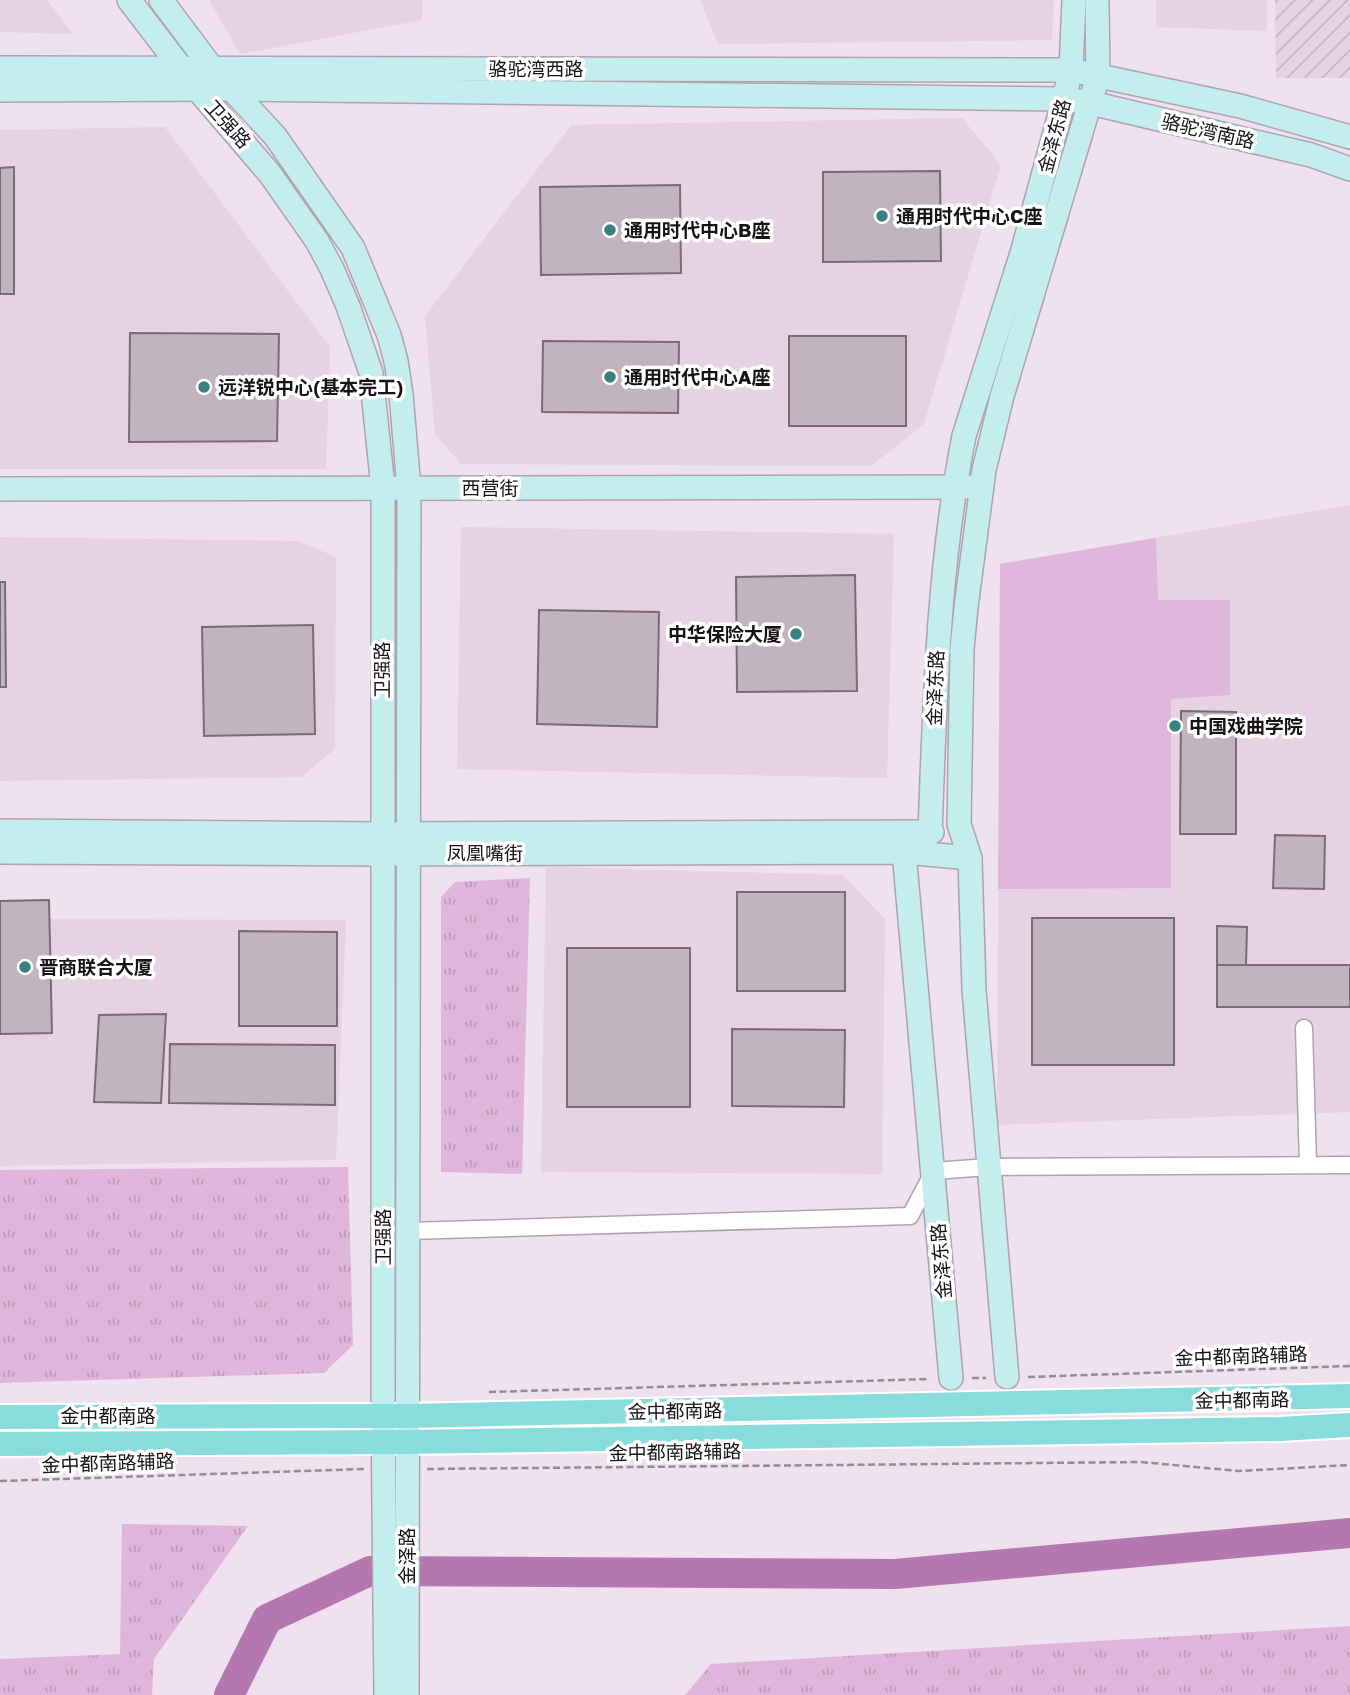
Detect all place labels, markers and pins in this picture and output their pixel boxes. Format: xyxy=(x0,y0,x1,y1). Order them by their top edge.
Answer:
place label: 通用时代中心C座 xyxy=(896,204,1043,227)
marker: 通用时代中心C座 xyxy=(874,208,890,224)
place label: 通用时代中心B座 xyxy=(624,218,770,241)
marker: 通用时代中心B座 xyxy=(602,222,618,238)
place label: 通用时代中心A座 xyxy=(624,365,771,388)
marker: 通用时代中心A座 xyxy=(602,369,618,385)
place label: 远洋锐中心(基本完工) xyxy=(218,375,403,398)
marker: 远洋锐中心(基本完工) xyxy=(196,379,212,395)
place label: 中华保险大厦 xyxy=(668,622,782,645)
marker: 中华保险大厦 xyxy=(788,626,804,642)
place label: 中国戏曲学院 xyxy=(1189,714,1303,737)
marker: 中国戏曲学院 xyxy=(1167,718,1183,734)
place label: 晋商联合大厦 xyxy=(39,955,153,978)
marker: 晋商联合大厦 xyxy=(17,959,33,975)

